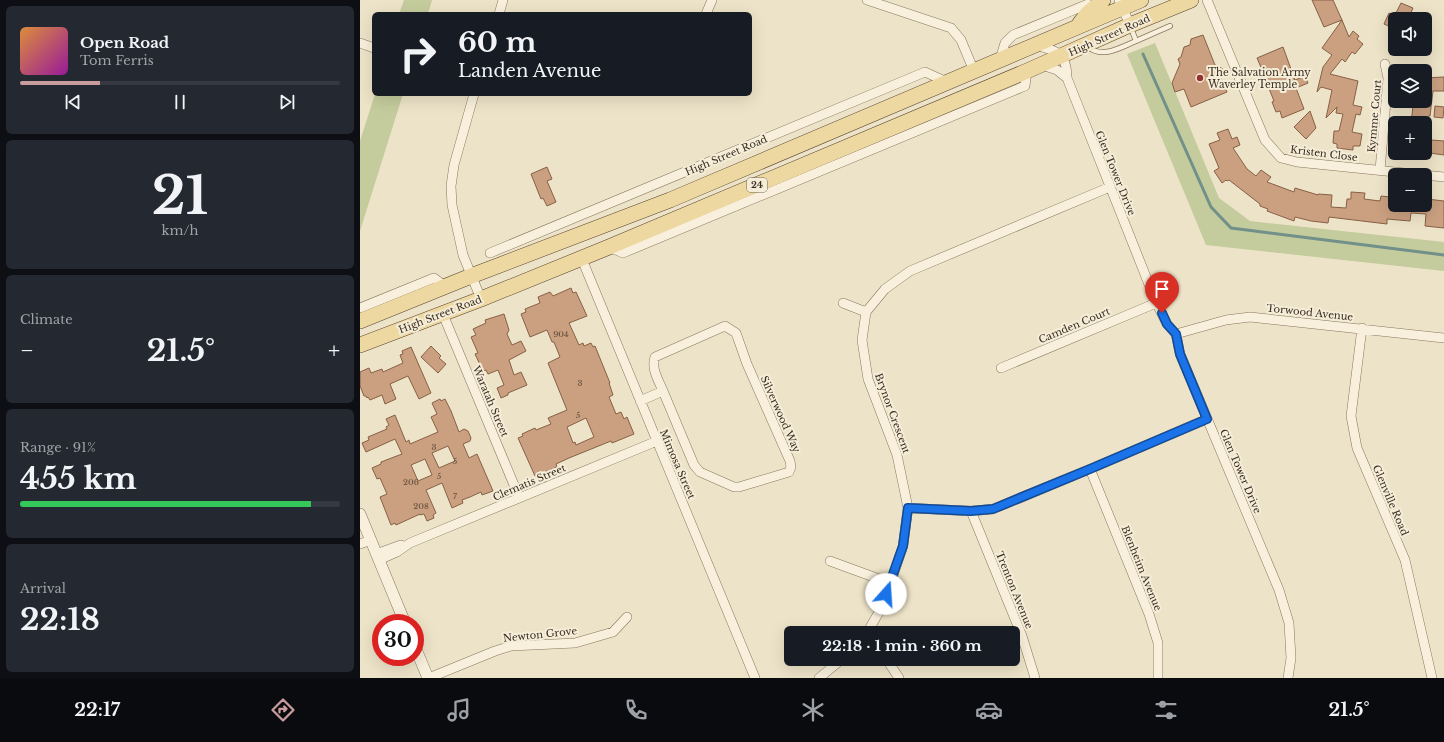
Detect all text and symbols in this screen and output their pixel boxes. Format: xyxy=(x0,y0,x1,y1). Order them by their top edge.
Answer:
street label: High Street Road xyxy=(1066,12,1152,59)
map controls xyxy=(1388,12,1432,212)
button: sound xyxy=(1388,12,1432,56)
text: 60 m xyxy=(458,25,536,60)
icon: right xyxy=(392,28,444,80)
text: Open Road xyxy=(80,33,169,52)
text: Tom Ferris xyxy=(80,52,154,69)
text: Landen Avenue xyxy=(458,60,601,82)
button: layers xyxy=(1388,64,1432,108)
place label: The Salvation Army Waverley Temple xyxy=(1207,66,1311,91)
marker: The Salvation Army Waverley Temple xyxy=(1195,73,1205,83)
street label: Kymme Court xyxy=(1365,79,1384,153)
icon: previous xyxy=(62,91,84,113)
icon: pause xyxy=(169,91,191,113)
icon: next xyxy=(276,91,298,113)
button: + xyxy=(1388,116,1432,160)
street label: Glen Tower Drive xyxy=(1093,129,1139,218)
street label: High Street Road xyxy=(683,132,769,179)
street label: Kristen Close xyxy=(1289,143,1359,164)
text: 21 xyxy=(152,164,208,228)
button: − xyxy=(1388,168,1432,212)
road number: 24 xyxy=(747,178,767,192)
text: km/h xyxy=(162,222,198,239)
pin xyxy=(1145,272,1179,313)
icon: arrive xyxy=(1151,278,1173,300)
street label: High Street Road xyxy=(397,293,484,336)
street label: Torwood Avenue xyxy=(1266,301,1354,324)
street label: Camden Court xyxy=(1037,304,1112,346)
text: Climate xyxy=(20,311,73,328)
house number: 904 xyxy=(553,329,569,339)
text: 21.5° xyxy=(147,332,215,369)
text: − xyxy=(20,337,34,364)
text: + xyxy=(328,337,340,364)
street label: Waratah Street xyxy=(469,363,511,439)
street label: Brynor Crescent xyxy=(872,371,913,455)
street label: Silverwood Way xyxy=(758,374,804,455)
house number: 3 xyxy=(578,378,583,388)
house number: 5 xyxy=(576,410,581,420)
street label: Mimosa Street xyxy=(657,427,698,501)
street label: Glen Tower Drive xyxy=(1217,427,1264,516)
text: Range · 91% xyxy=(20,439,96,456)
house number: 3 xyxy=(432,442,437,452)
house number: 5 xyxy=(453,456,458,466)
text: 455 km xyxy=(20,460,137,497)
street label: Clematis Street xyxy=(491,461,568,504)
street label: Glenville Road xyxy=(1370,463,1411,538)
house number: 5 xyxy=(437,471,442,481)
house number: 206 xyxy=(403,477,419,487)
house number: 7 xyxy=(453,491,458,501)
house number: 208 xyxy=(413,501,429,511)
street label: Blenheim Avenue xyxy=(1118,524,1165,613)
street label: Trenton Avenue xyxy=(993,550,1036,631)
position arrow xyxy=(865,573,907,615)
text: Arrival xyxy=(20,580,66,597)
text: 22:18 xyxy=(20,601,100,638)
speed limit sign: 30 xyxy=(372,614,424,666)
street label: Newton Grove xyxy=(502,624,578,645)
text: 22:18 · 1 min · 360 m xyxy=(822,636,982,655)
icon: directions xyxy=(269,696,297,724)
icon: music xyxy=(445,696,473,724)
icon: phone xyxy=(622,696,650,724)
icon: climate xyxy=(799,696,827,724)
icon: car xyxy=(975,696,1003,724)
icon: filters xyxy=(1152,696,1180,724)
text: 22:17 xyxy=(74,699,120,721)
text: 21.5° xyxy=(1329,699,1370,721)

